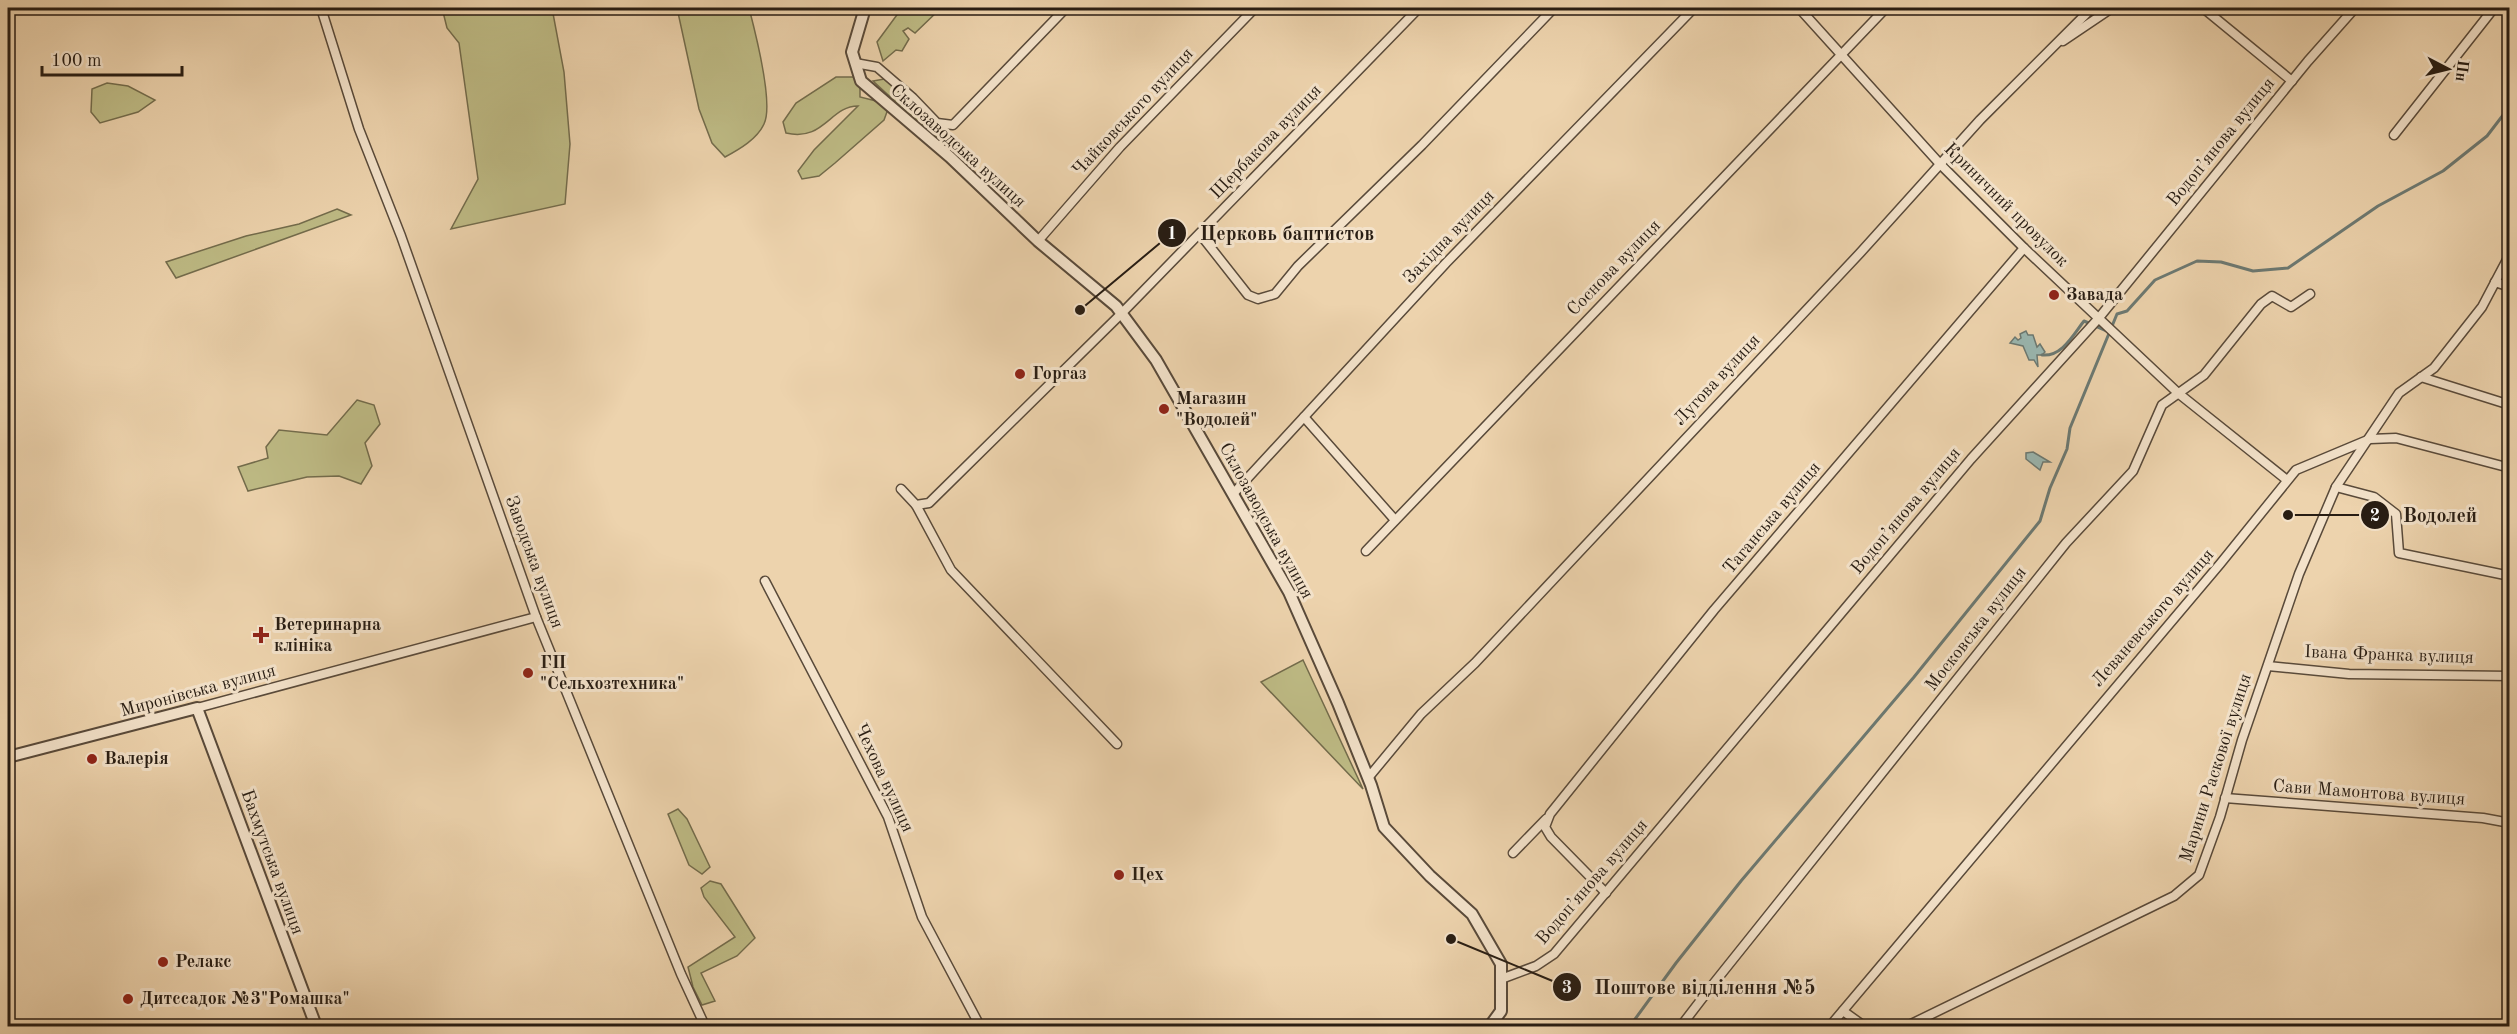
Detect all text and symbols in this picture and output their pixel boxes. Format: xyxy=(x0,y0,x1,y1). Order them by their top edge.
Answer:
scale bar xyxy=(42,39,182,77)
north arrow xyxy=(2418,39,2478,99)
street label: Чайковського вулиця xyxy=(1069,45,1197,179)
text: 100 m xyxy=(51,52,102,70)
text: Пн xyxy=(2452,59,2470,83)
street label: Водоп’янова вулиця xyxy=(2164,74,2278,210)
street label: Склозаводська вулиця xyxy=(887,81,1029,211)
street label: Щербакова вулиця xyxy=(1207,81,1325,203)
street label: Криничний провулок xyxy=(1940,139,2072,271)
street label: Західна вулиця xyxy=(1400,187,1498,287)
callout: Церковь баптистов xyxy=(1157,214,1386,252)
street label: Соснова вулиця xyxy=(1564,217,1664,319)
text: 1 xyxy=(1167,225,1177,243)
text: Церковь баптистов xyxy=(1200,225,1374,245)
place label: Завада xyxy=(2066,286,2123,304)
marker: Завада xyxy=(2047,288,2061,302)
street label: Лугова вулиця xyxy=(1670,331,1764,429)
place label: Горгаз xyxy=(1032,365,1087,383)
marker: Горгаз xyxy=(1013,367,1027,381)
place label: Магазин "Водолей" xyxy=(1176,390,1257,429)
marker: Магазин "Водолей" xyxy=(1157,402,1171,416)
street label: Склозаводська вулиця xyxy=(1216,440,1316,602)
street label: Водоп’янова вулиця xyxy=(1848,444,1964,578)
street label: Таганська вулиця xyxy=(1720,458,1824,578)
street label: Заводська вулиця xyxy=(502,493,566,631)
callout: Водолей xyxy=(2360,496,2489,534)
text: 2 xyxy=(2370,507,2380,525)
text: Водолей xyxy=(2403,507,2477,527)
street label: Леваневського вулиця xyxy=(2089,546,2217,690)
street label: Московська вулиця xyxy=(1922,564,2030,694)
place label: Ветеринарна клініка xyxy=(274,616,381,655)
marker: Ветеринарна клініка xyxy=(252,626,270,644)
street label: Івана Франка вулиця xyxy=(2304,643,2474,667)
place label: ГП "Сельхозтехника" xyxy=(540,654,684,693)
street label: Миронівська вулиця xyxy=(118,662,278,720)
marker: ГП "Сельхозтехника" xyxy=(521,666,535,680)
street label: Марини Раскової вулиця xyxy=(2177,671,2255,865)
street label: Чехова вулиця xyxy=(851,721,917,835)
place label: Валерія xyxy=(104,750,169,768)
marker: Валерія xyxy=(85,752,99,766)
street label: Сави Мамонтова вулиця xyxy=(2272,777,2466,809)
street label: Бахмутська вулиця xyxy=(237,787,307,937)
street label: Водоп’янова вулиця xyxy=(1533,816,1651,948)
place label: Цех xyxy=(1131,866,1164,884)
marker: Цех xyxy=(1112,868,1126,882)
place label: Релакс xyxy=(175,953,232,971)
marker: Релакс xyxy=(156,955,170,969)
callout: Поштове відділення №5 xyxy=(1552,968,1828,1006)
text: Поштове відділення №5 xyxy=(1594,978,1816,999)
text: 3 xyxy=(1562,979,1572,997)
place label: Дитссадок №3"Ромашка" xyxy=(140,990,350,1008)
marker: Дитссадок №3"Ромашка" xyxy=(121,992,135,1006)

